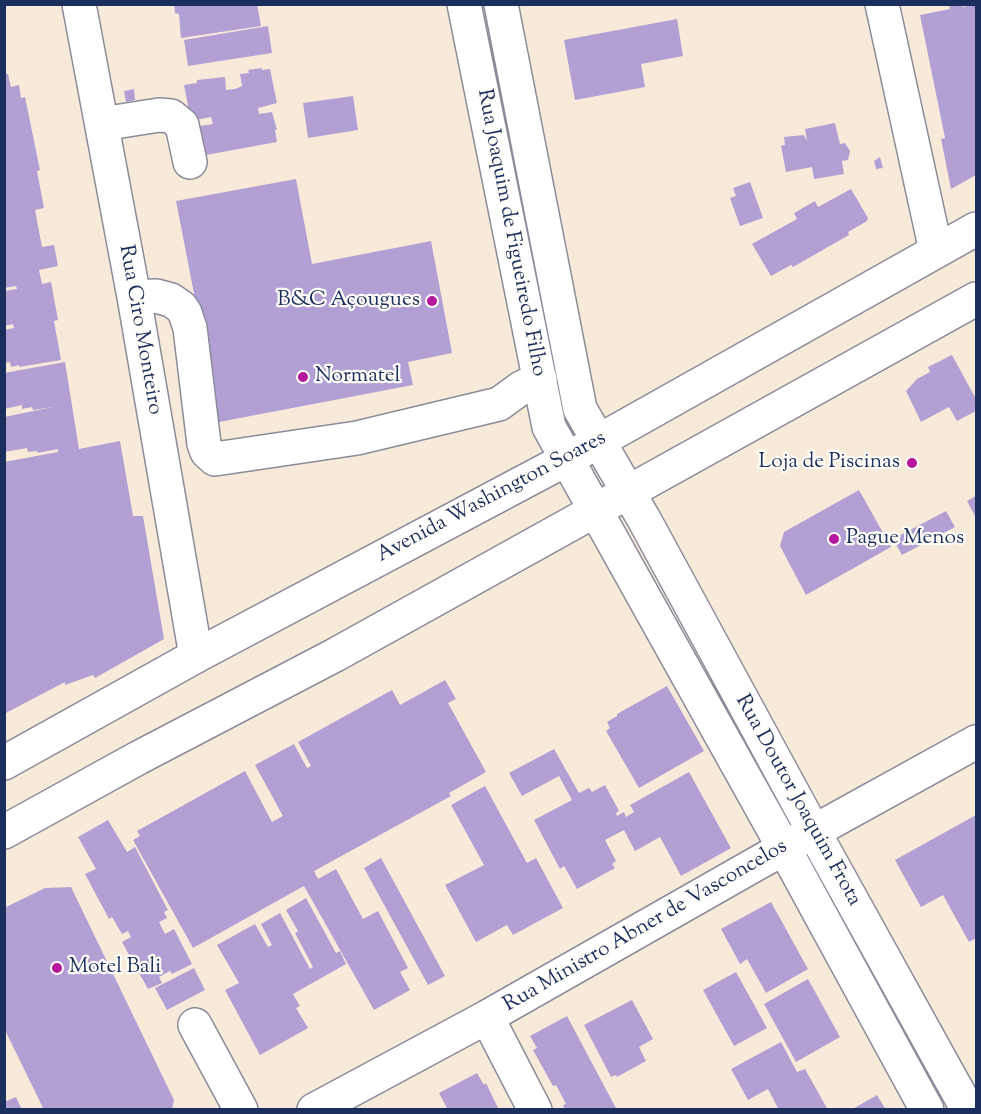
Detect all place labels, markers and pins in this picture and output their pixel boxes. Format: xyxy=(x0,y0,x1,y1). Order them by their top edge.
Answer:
place label: B&C Açougues xyxy=(277,288,420,314)
marker: B&C Açougues xyxy=(425,294,439,308)
place label: Normatel xyxy=(315,364,400,390)
marker: Normatel xyxy=(296,370,310,384)
place label: Loja de Piscinas xyxy=(759,450,900,476)
marker: Loja de Piscinas xyxy=(905,456,919,470)
place label: Pague Menos xyxy=(846,526,964,552)
marker: Pague Menos xyxy=(827,532,841,546)
place label: Motel Bali xyxy=(69,955,161,981)
marker: Motel Bali xyxy=(50,961,64,975)

